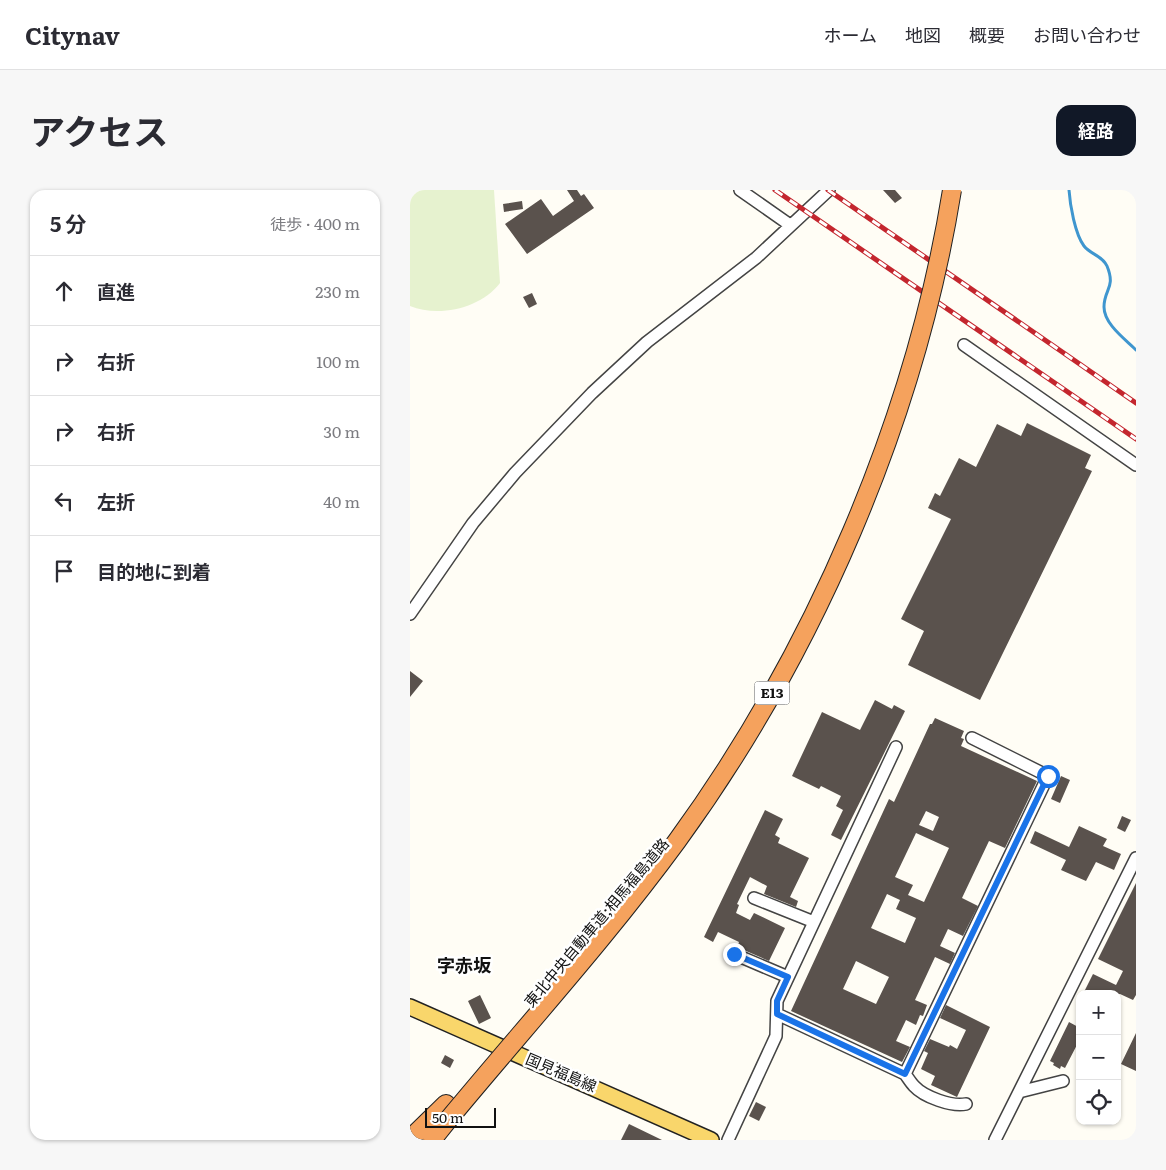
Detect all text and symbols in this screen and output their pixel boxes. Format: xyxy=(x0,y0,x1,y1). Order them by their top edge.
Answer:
text: Citynav xyxy=(25,17,120,52)
text: ホーム xyxy=(824,21,877,48)
text: 地図 xyxy=(905,21,941,48)
text: 概要 xyxy=(969,21,1005,48)
text: お問い合わせ xyxy=(1033,21,1141,48)
text: アクセス xyxy=(30,104,168,156)
button: 経路 xyxy=(1056,105,1136,156)
text: 5 分 xyxy=(50,207,87,238)
text: 徒歩 · 400 m xyxy=(270,211,360,235)
icon: ahead xyxy=(50,277,78,305)
text: 直進 xyxy=(97,277,135,305)
text: 230 m xyxy=(315,279,360,303)
icon: right xyxy=(50,347,78,375)
text: 右折 xyxy=(97,347,135,375)
text: 100 m xyxy=(316,349,360,373)
icon: right xyxy=(50,417,78,445)
text: 右折 xyxy=(97,417,135,445)
text: 30 m xyxy=(323,419,360,443)
icon: left xyxy=(50,487,78,515)
text: 左折 xyxy=(97,487,135,515)
text: 40 m xyxy=(323,489,360,513)
icon: arrive xyxy=(50,557,78,585)
text: 目的地に到着 xyxy=(97,557,211,585)
road number: E13 xyxy=(754,682,790,704)
route start xyxy=(1037,765,1060,788)
street label: 東北中央自動車道;相馬福島道路 xyxy=(518,832,674,1012)
route end xyxy=(723,943,746,966)
district label: 字赤坂 xyxy=(437,951,492,978)
map controls xyxy=(1076,990,1121,1125)
button: + xyxy=(1076,990,1121,1035)
button: − xyxy=(1076,1035,1121,1080)
street label: 国見福島線 xyxy=(523,1046,601,1097)
button: locate xyxy=(1076,1080,1121,1125)
scale bar xyxy=(425,1105,496,1128)
text: 50 m xyxy=(432,1107,464,1127)

